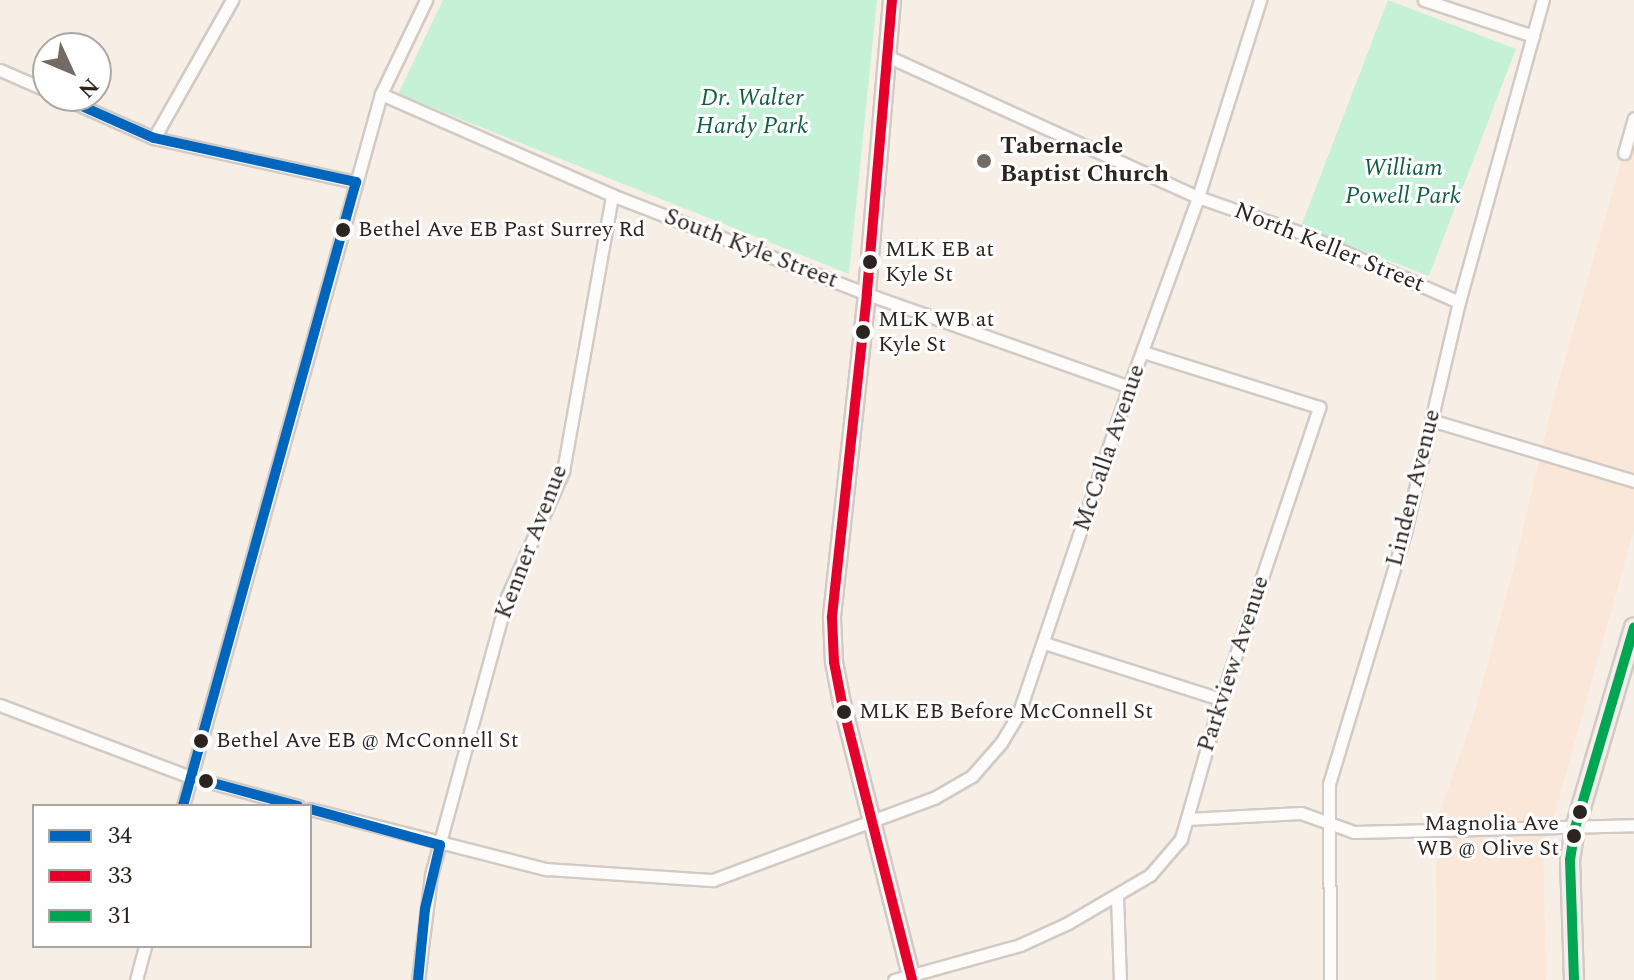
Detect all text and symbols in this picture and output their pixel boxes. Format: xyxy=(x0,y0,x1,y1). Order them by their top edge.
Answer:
north arrow xyxy=(32,32,112,112)
text: N xyxy=(70,70,106,106)
park label: Dr. Walter Hardy Park xyxy=(696,85,808,141)
place label: Tabernacle Baptist Church xyxy=(1000,133,1169,189)
marker: Tabernacle Baptist Church xyxy=(975,152,993,170)
park label: William Powell Park xyxy=(1345,155,1461,211)
street label: North Keller Street xyxy=(1230,197,1428,299)
street label: South Kyle Street xyxy=(660,203,842,295)
place label: Bethel Ave EB Past Surrey Rd xyxy=(358,217,645,243)
marker: Bethel Ave EB Past Surrey Rd xyxy=(335,222,351,238)
place label: MLK EB at Kyle St xyxy=(885,236,994,288)
marker: MLK EB at Kyle St xyxy=(862,254,878,270)
place label: MLK WB at Kyle St xyxy=(878,306,994,358)
marker: MLK WB at Kyle St xyxy=(855,324,871,340)
street label: McCalla Avenue xyxy=(1068,361,1152,535)
street label: Linden Avenue xyxy=(1381,406,1447,570)
street label: Kenner Avenue xyxy=(489,461,575,623)
street label: Parkview Avenue xyxy=(1192,572,1276,756)
place label: MLK EB Before McConnell St xyxy=(859,699,1153,725)
marker: MLK EB Before McConnell St xyxy=(836,704,852,720)
place label: Bethel Ave EB @ McConnell St xyxy=(216,728,518,754)
marker: Bethel Ave EB @ McConnell St xyxy=(193,733,209,749)
unlabelled marker xyxy=(198,773,214,789)
legend xyxy=(32,804,312,948)
unlabelled marker xyxy=(1572,804,1588,820)
place label: Magnolia Ave WB @ Olive St xyxy=(1417,810,1559,862)
text: 34 xyxy=(108,818,132,854)
marker: Magnolia Ave WB @ Olive St xyxy=(1566,828,1582,844)
text: 33 xyxy=(108,858,132,894)
text: 31 xyxy=(108,898,132,934)

